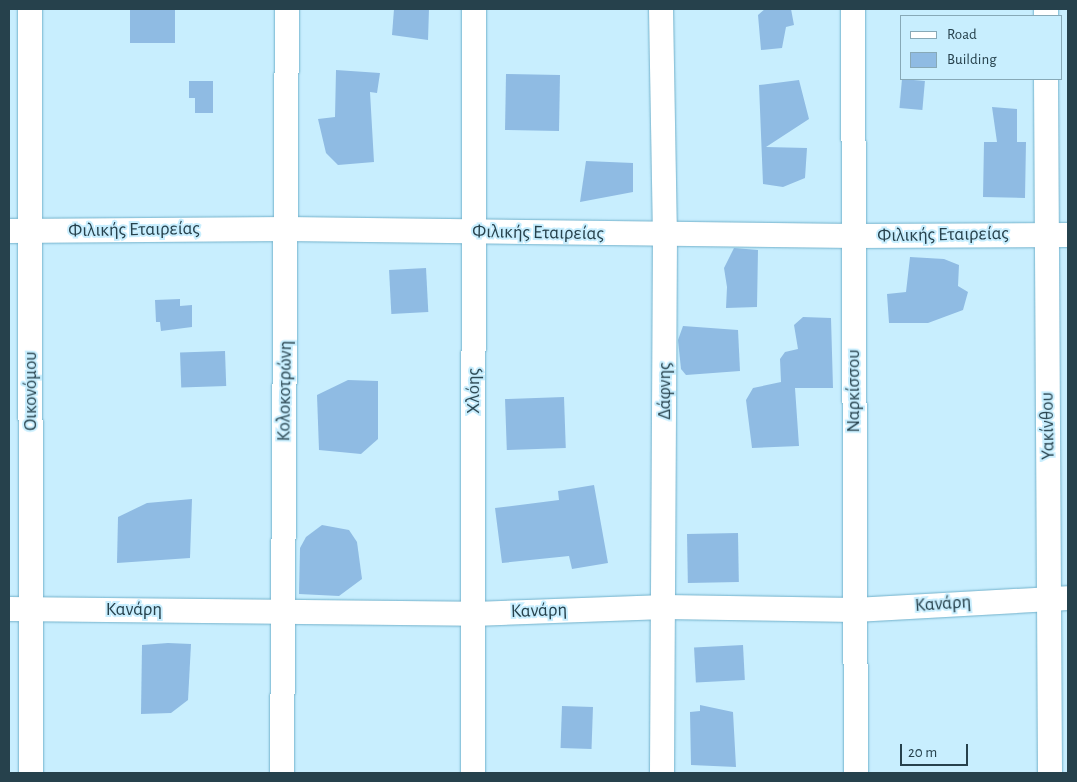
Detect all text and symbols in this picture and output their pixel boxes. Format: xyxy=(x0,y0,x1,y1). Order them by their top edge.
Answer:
legend xyxy=(900,15,1062,80)
text: Road xyxy=(947,27,977,42)
text: Building xyxy=(947,52,997,67)
street label: Φιλικής Εταιρείας xyxy=(68,217,200,243)
street label: Φιλικής Εταιρείας xyxy=(472,220,604,246)
street label: Φιλικής Εταιρείας xyxy=(877,222,1009,248)
street label: Κολοκοτρώνη xyxy=(273,340,297,442)
street label: Ναρκίσσου xyxy=(843,349,865,433)
street label: Οικονόμου xyxy=(20,351,42,431)
street label: Δάφνης xyxy=(654,362,676,420)
street label: Χλόης xyxy=(463,368,485,414)
street label: Υακίνθου xyxy=(1036,392,1060,460)
street label: Κανάρη xyxy=(914,591,972,617)
street label: Κανάρη xyxy=(106,599,162,621)
street label: Κανάρη xyxy=(510,599,568,623)
scale bar xyxy=(902,734,970,766)
text: 20 m xyxy=(908,745,937,760)

